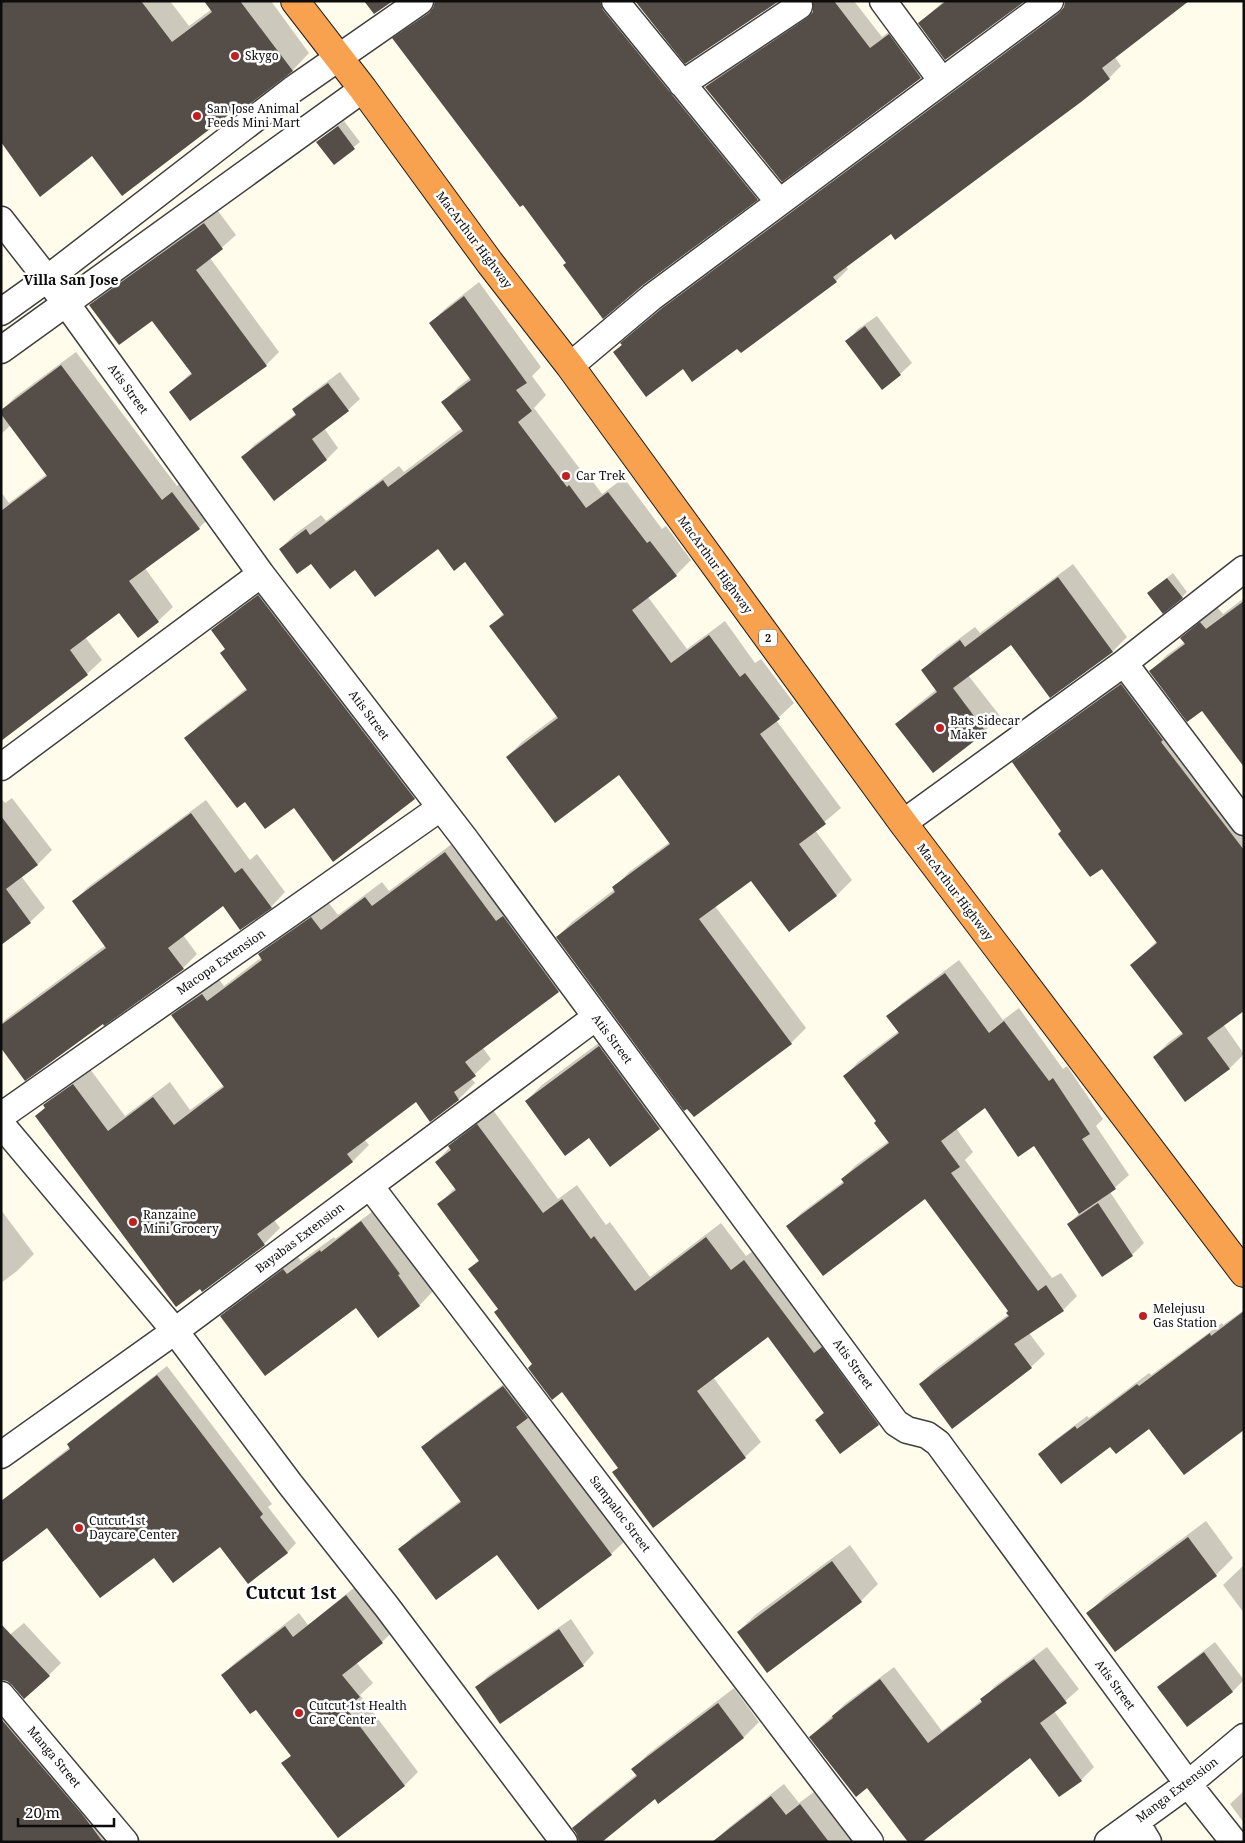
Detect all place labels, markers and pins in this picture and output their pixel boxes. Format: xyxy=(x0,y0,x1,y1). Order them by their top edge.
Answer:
place label: Skygo xyxy=(245,47,279,64)
marker: Skygo xyxy=(229,50,241,62)
place label: San Jose Animal Feeds Mini Mart xyxy=(207,100,300,131)
marker: San Jose Animal Feeds Mini Mart xyxy=(191,110,203,122)
place label: Car Trek xyxy=(576,467,626,484)
marker: Car Trek xyxy=(560,470,572,482)
place label: Bats Sidecar Maker xyxy=(950,712,1020,743)
marker: Bats Sidecar Maker xyxy=(934,722,946,734)
place label: Ranzaine Mini Grocery xyxy=(143,1206,219,1237)
marker: Ranzaine Mini Grocery xyxy=(127,1216,139,1228)
place label: Melejusu Gas Station xyxy=(1153,1300,1217,1331)
marker: Melejusu Gas Station xyxy=(1137,1310,1149,1322)
place label: Cutcut 1st Daycare Center xyxy=(89,1512,177,1543)
marker: Cutcut 1st Daycare Center xyxy=(73,1522,85,1534)
place label: Cutcut 1st Health Care Center xyxy=(309,1697,407,1728)
marker: Cutcut 1st Health Care Center xyxy=(293,1707,305,1719)

